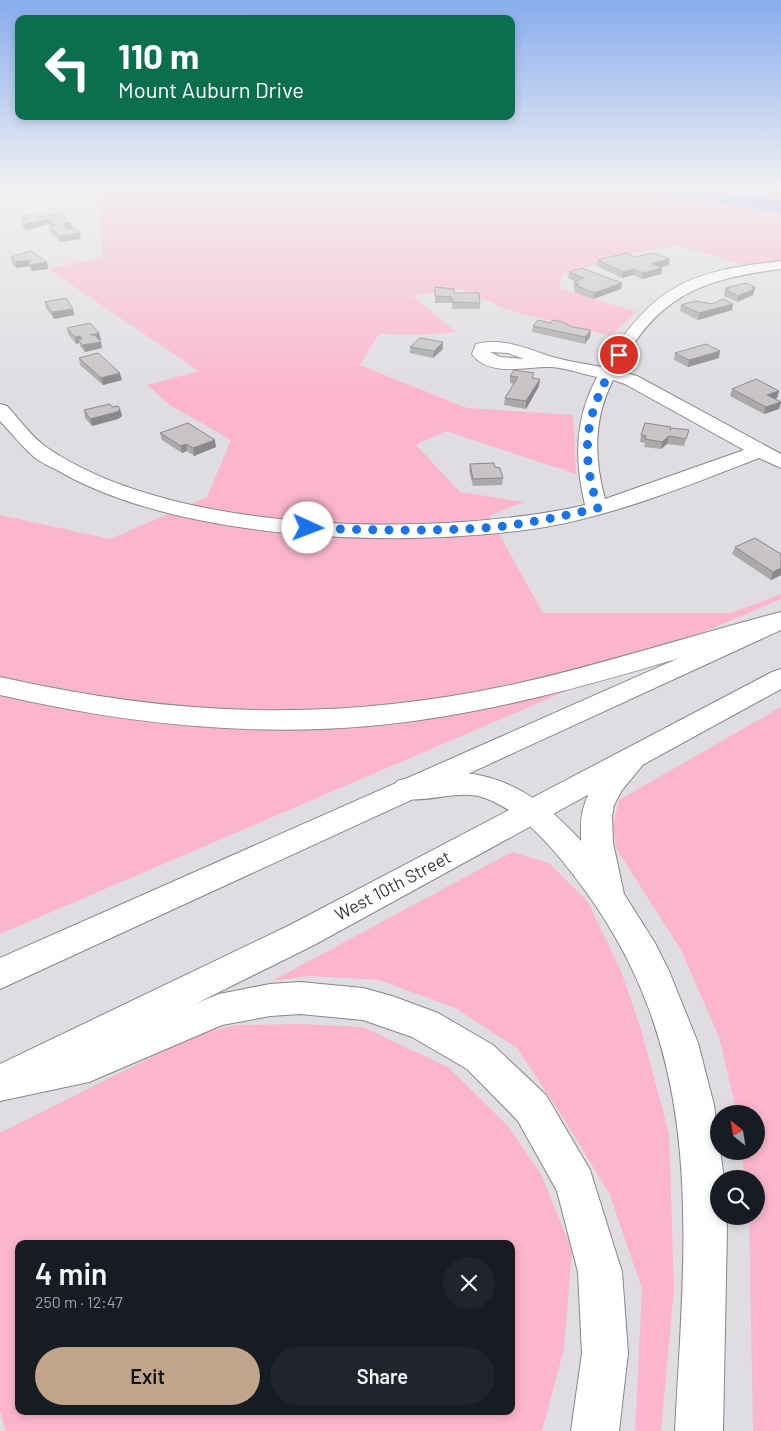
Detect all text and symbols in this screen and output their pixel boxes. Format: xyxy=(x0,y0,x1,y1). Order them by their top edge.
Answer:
text: 110 m xyxy=(118,34,199,76)
icon: left xyxy=(35,35,100,100)
text: Mount Auburn Drive xyxy=(118,76,304,102)
pin xyxy=(598,334,640,376)
icon: arrive xyxy=(605,341,633,369)
position arrow xyxy=(281,501,333,553)
street label: West 10th Street xyxy=(331,845,454,925)
north arrow xyxy=(710,1105,765,1160)
map controls xyxy=(710,1105,765,1225)
button: search xyxy=(710,1170,765,1225)
text: 4 min xyxy=(35,1255,107,1291)
button: close xyxy=(443,1257,495,1309)
text: 250 m · 12:47 xyxy=(35,1292,123,1311)
button: Exit xyxy=(35,1347,260,1405)
button: Share xyxy=(270,1347,495,1405)

